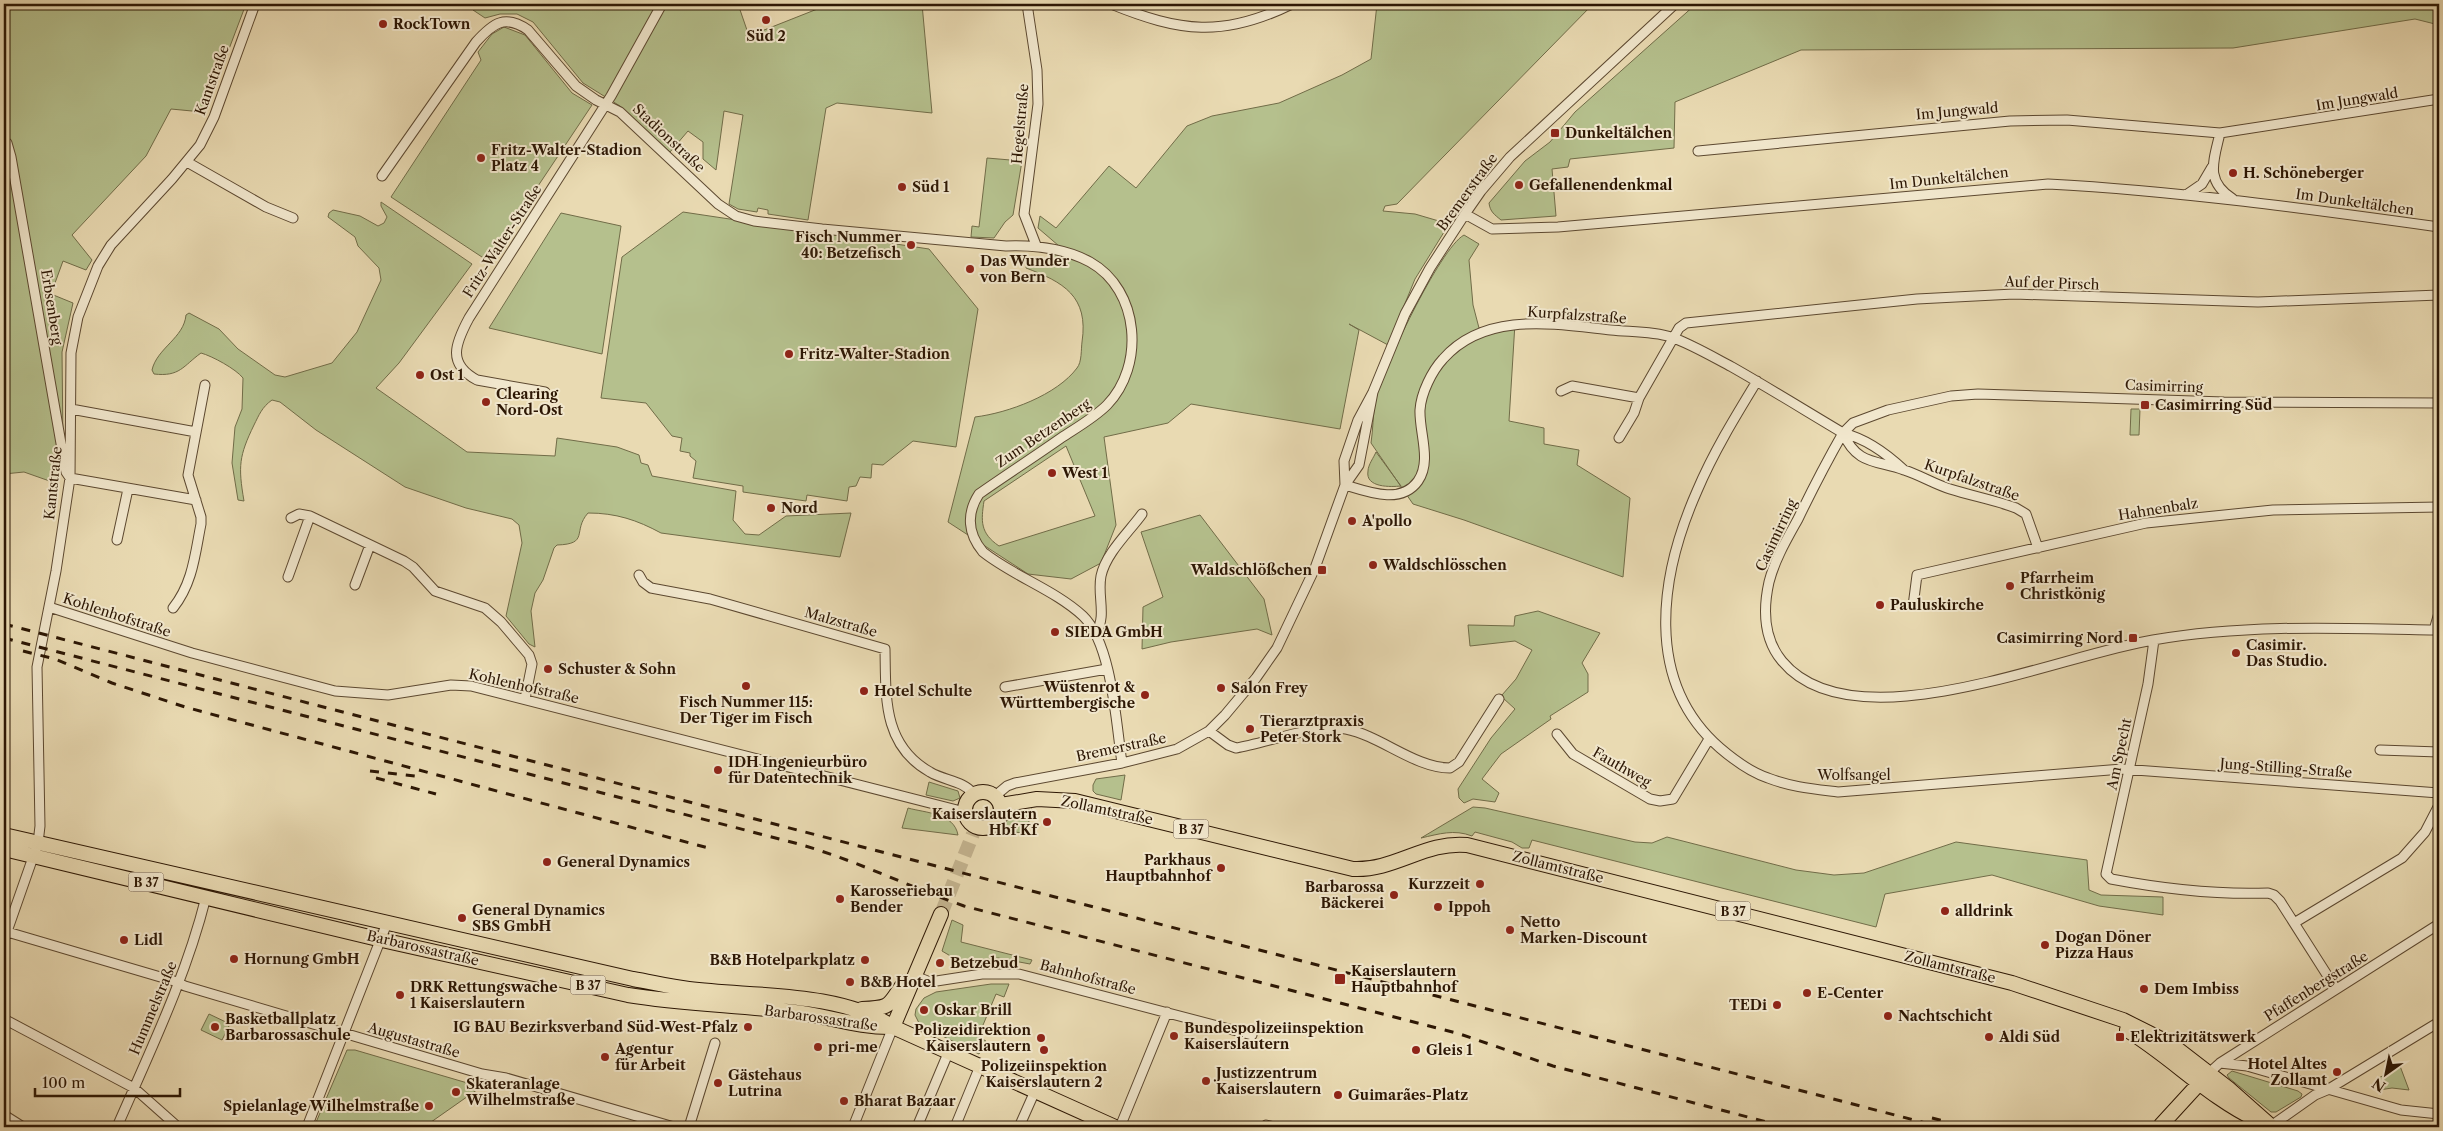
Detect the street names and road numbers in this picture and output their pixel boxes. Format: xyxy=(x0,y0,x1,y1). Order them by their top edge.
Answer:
street label: Kantstraße xyxy=(191,42,233,118)
street label: Hegelstraße xyxy=(1008,83,1032,165)
street label: Im Jungwald xyxy=(2315,84,2400,114)
street label: Im Jungwald xyxy=(1915,98,2000,124)
street label: Stadionstraße xyxy=(629,100,709,176)
street label: Bremerstraße xyxy=(1433,149,1501,234)
street label: Im Dunkeltälchen xyxy=(1889,163,2010,193)
street label: Fritz-Walter-Straße xyxy=(459,181,545,301)
street label: Im Dunkeltälchen xyxy=(2295,185,2416,219)
street label: Erbsenberg xyxy=(37,268,67,347)
street label: Auf der Pirsch xyxy=(2003,272,2100,294)
street label: Kurpfalzstraße xyxy=(1527,303,1627,327)
street label: Casimirring xyxy=(2125,376,2204,396)
street label: Zum Betzenberg xyxy=(992,394,1094,471)
street label: Kantstraße xyxy=(40,445,66,521)
street label: Kurpfalzstraße xyxy=(1922,455,2022,505)
street label: Hahnenbalz xyxy=(2117,494,2199,524)
street label: Casimirring xyxy=(1751,495,1801,574)
street label: Kohlenhofstraße xyxy=(61,589,173,641)
street label: Malzstraße xyxy=(803,603,879,641)
street label: Kohlenhofstraße xyxy=(467,665,581,707)
street label: Am Specht xyxy=(2102,716,2135,793)
street label: Bremerstraße xyxy=(1074,729,1168,765)
street label: Fauthweg xyxy=(1590,743,1655,791)
street label: Jung-Stilling-Straße xyxy=(2217,754,2353,782)
street label: Wolfsangel xyxy=(1816,766,1891,784)
street label: Zollamtstraße xyxy=(1059,791,1155,829)
road number: B 37 xyxy=(1174,820,1208,839)
street label: Zollamtstraße xyxy=(1510,847,1606,887)
road number: B 37 xyxy=(128,872,164,892)
road number: B 37 xyxy=(1716,901,1750,920)
street label: Barbarossastraße xyxy=(365,926,481,970)
street label: Zollamtstraße xyxy=(1902,947,1998,987)
street label: Pfaffenbergstraße xyxy=(2261,947,2371,1025)
street label: Bahnhofstraße xyxy=(1038,956,1138,999)
street label: Hummelstraße xyxy=(125,958,181,1058)
road number: B 37 xyxy=(570,976,606,994)
street label: Barbarossastraße xyxy=(763,1001,879,1035)
street label: Augustastraße xyxy=(365,1018,462,1062)

